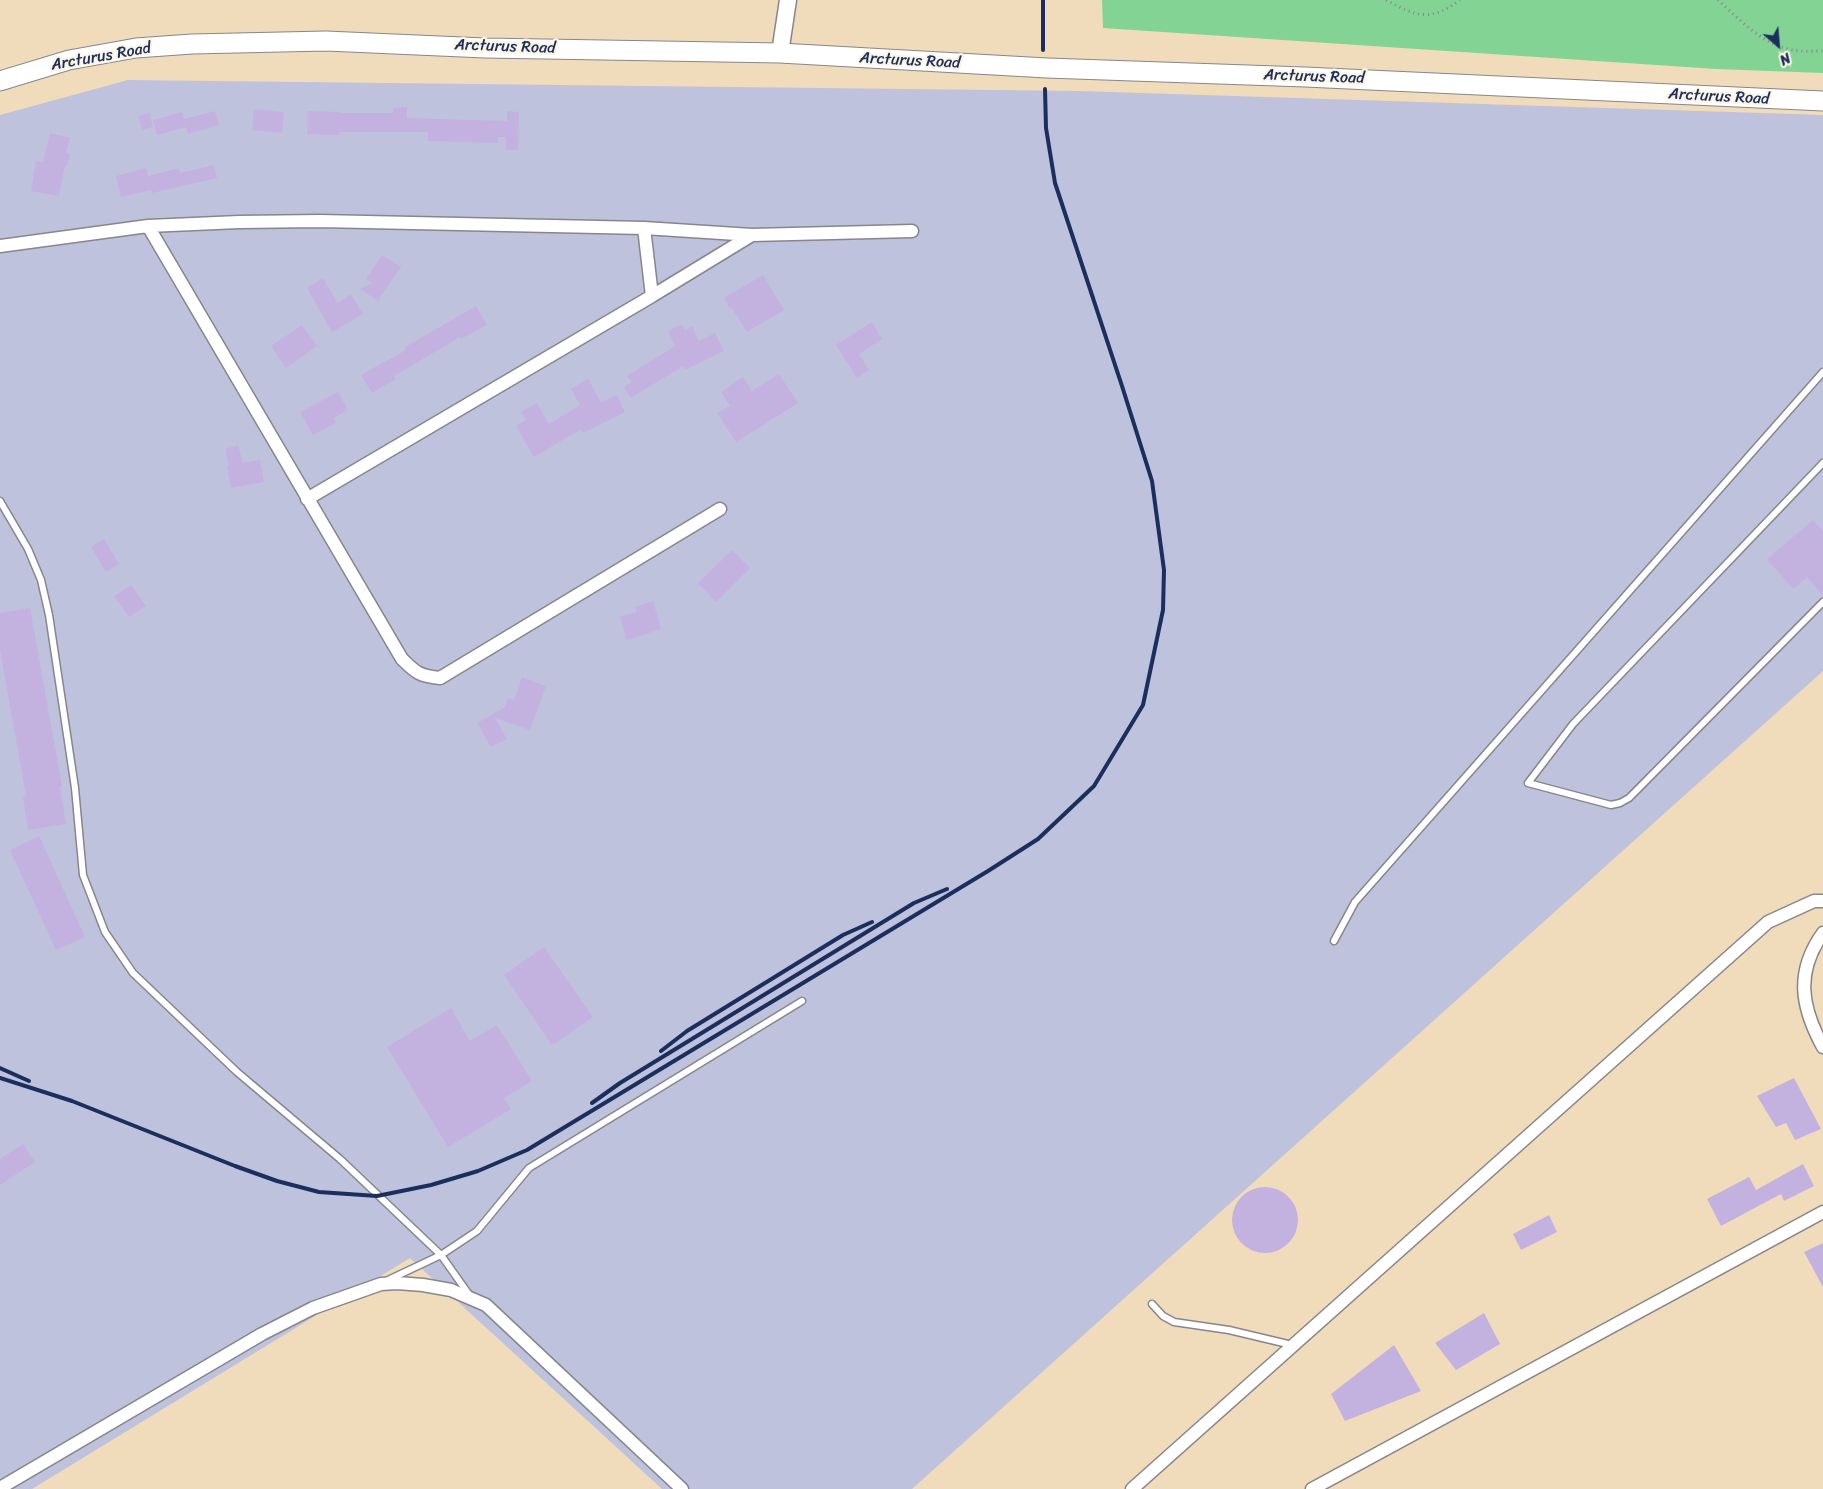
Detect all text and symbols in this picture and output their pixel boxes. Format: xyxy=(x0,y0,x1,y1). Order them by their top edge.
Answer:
north arrow xyxy=(1753,20,1803,70)
street label: Arcturus Road xyxy=(454,36,556,58)
street label: Arcturus Road xyxy=(50,39,152,75)
text: N xyxy=(1775,45,1795,72)
street label: Arcturus Road xyxy=(859,49,961,73)
street label: Arcturus Road xyxy=(1263,66,1365,88)
street label: Arcturus Road xyxy=(1668,85,1770,109)

